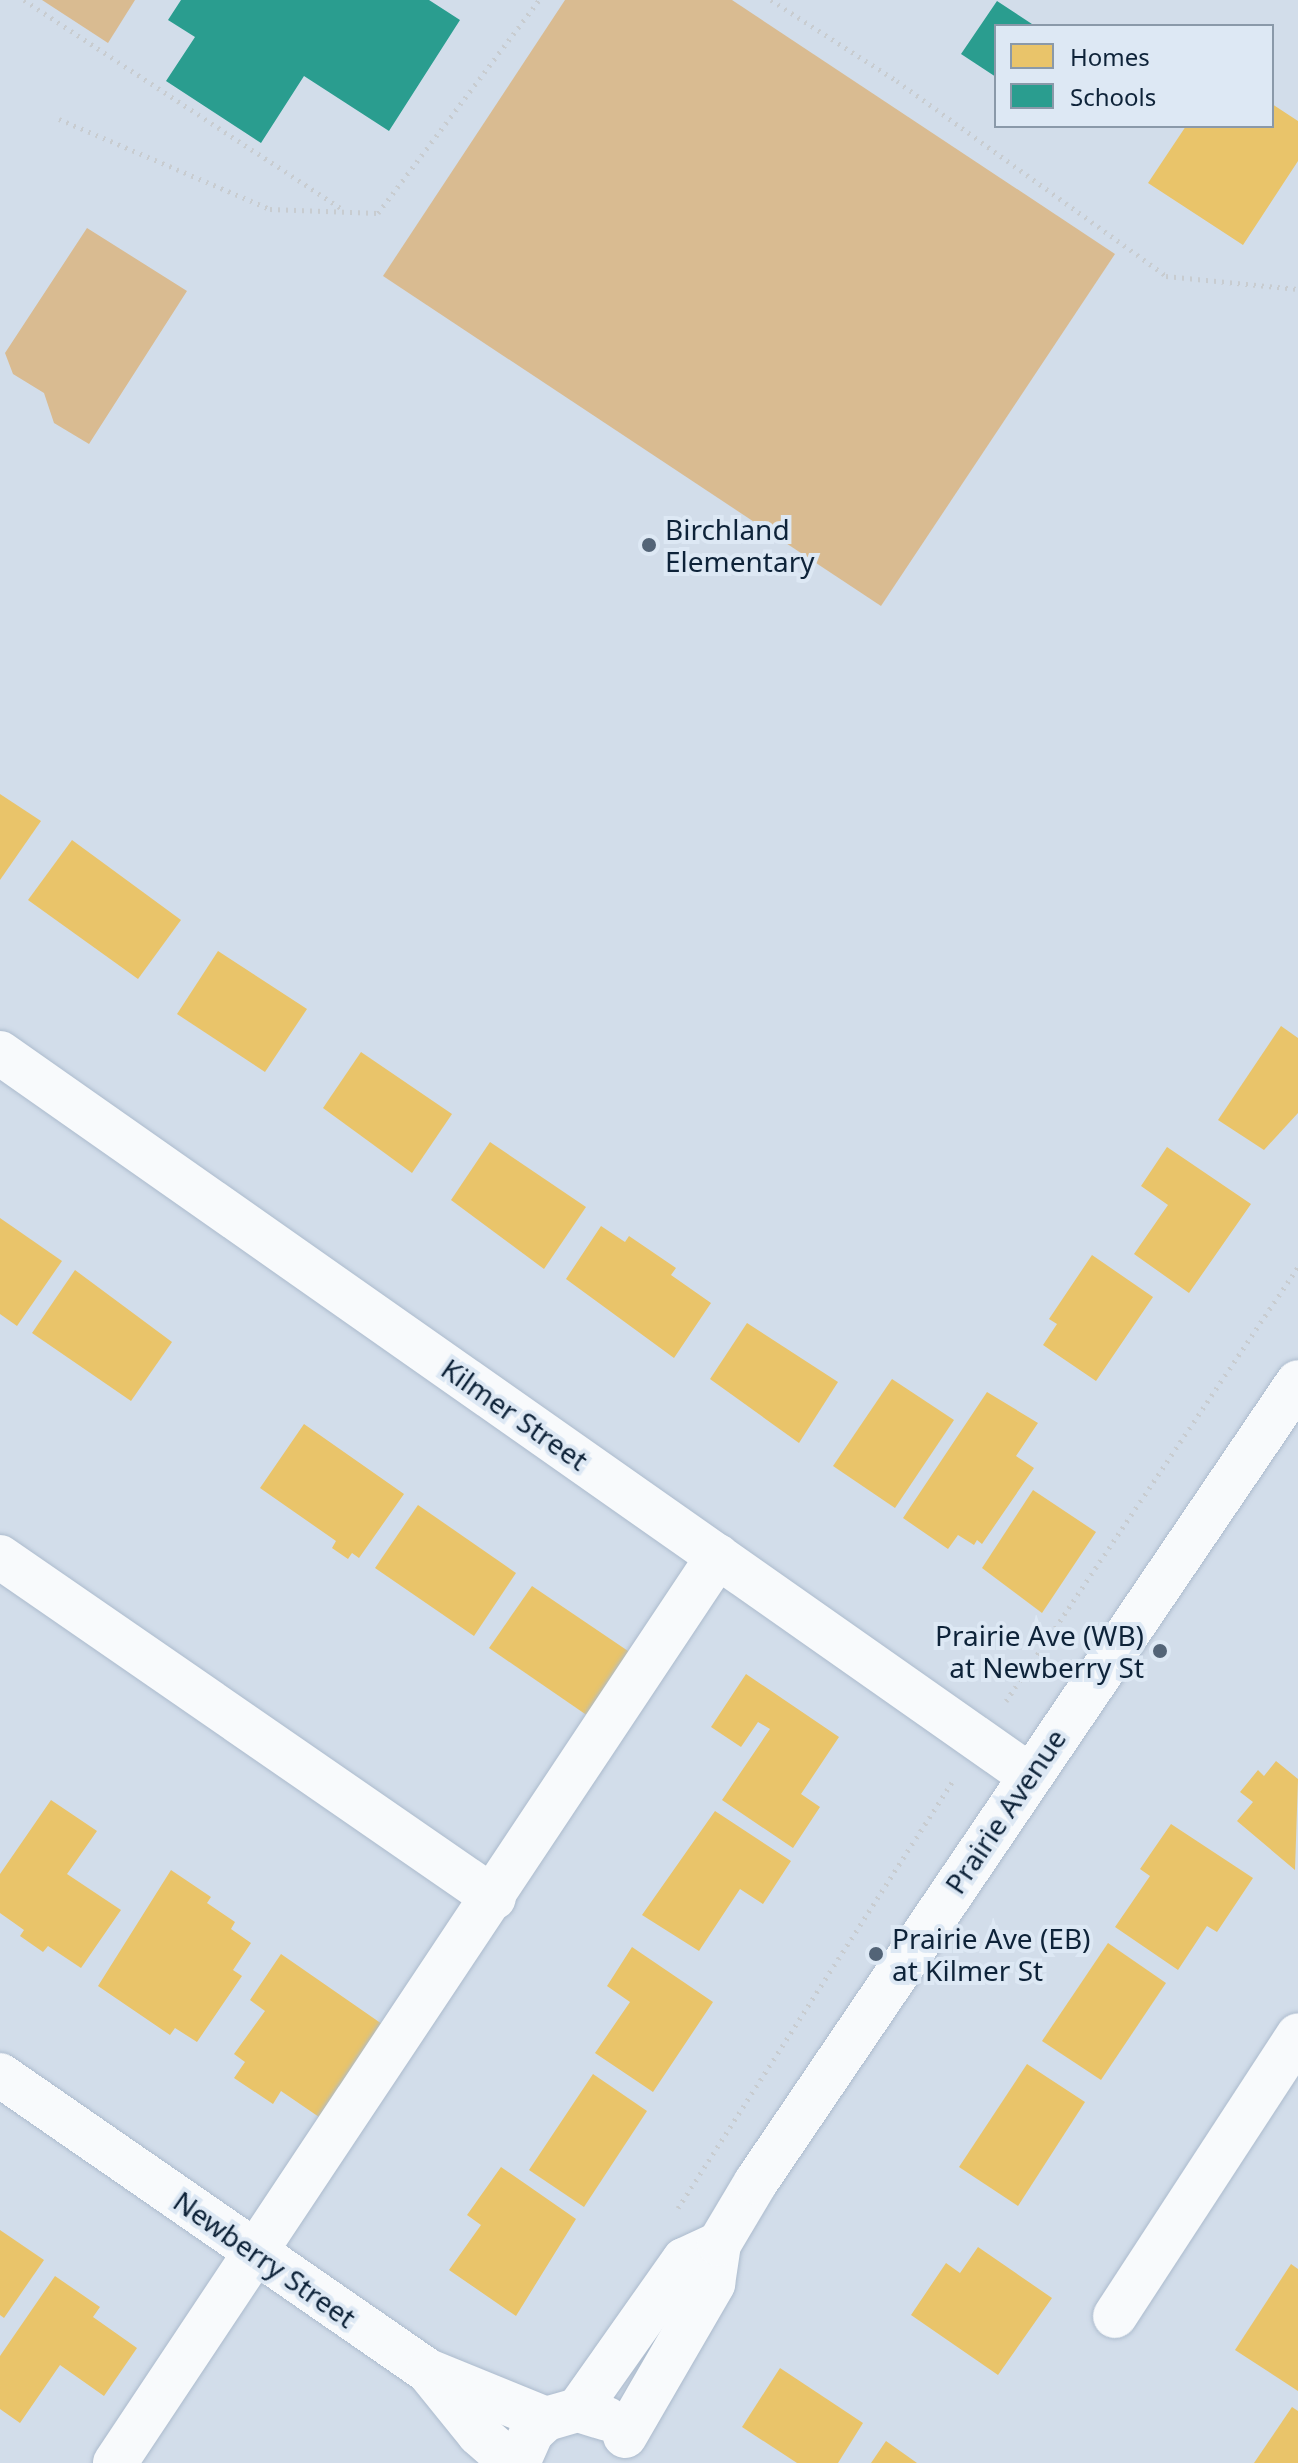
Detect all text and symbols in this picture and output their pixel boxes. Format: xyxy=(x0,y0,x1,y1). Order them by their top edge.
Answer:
legend xyxy=(994,24,1274,128)
text: Homes xyxy=(1070,40,1150,73)
text: Schools xyxy=(1070,80,1156,113)
place label: Birchland Elementary xyxy=(665,512,815,578)
marker: Birchland Elementary xyxy=(640,536,658,554)
street label: Kilmer Street xyxy=(435,1351,595,1477)
place label: Prairie Ave (WB) at Newberry St xyxy=(935,1618,1144,1684)
marker: Prairie Ave (WB) at Newberry St xyxy=(1151,1642,1169,1660)
street label: Prairie Avenue xyxy=(938,1722,1072,1900)
place label: Prairie Ave (EB) at Kilmer St xyxy=(892,1921,1090,1987)
marker: Prairie Ave (EB) at Kilmer St xyxy=(867,1945,885,1963)
street label: Newberry Street xyxy=(168,2184,362,2334)

